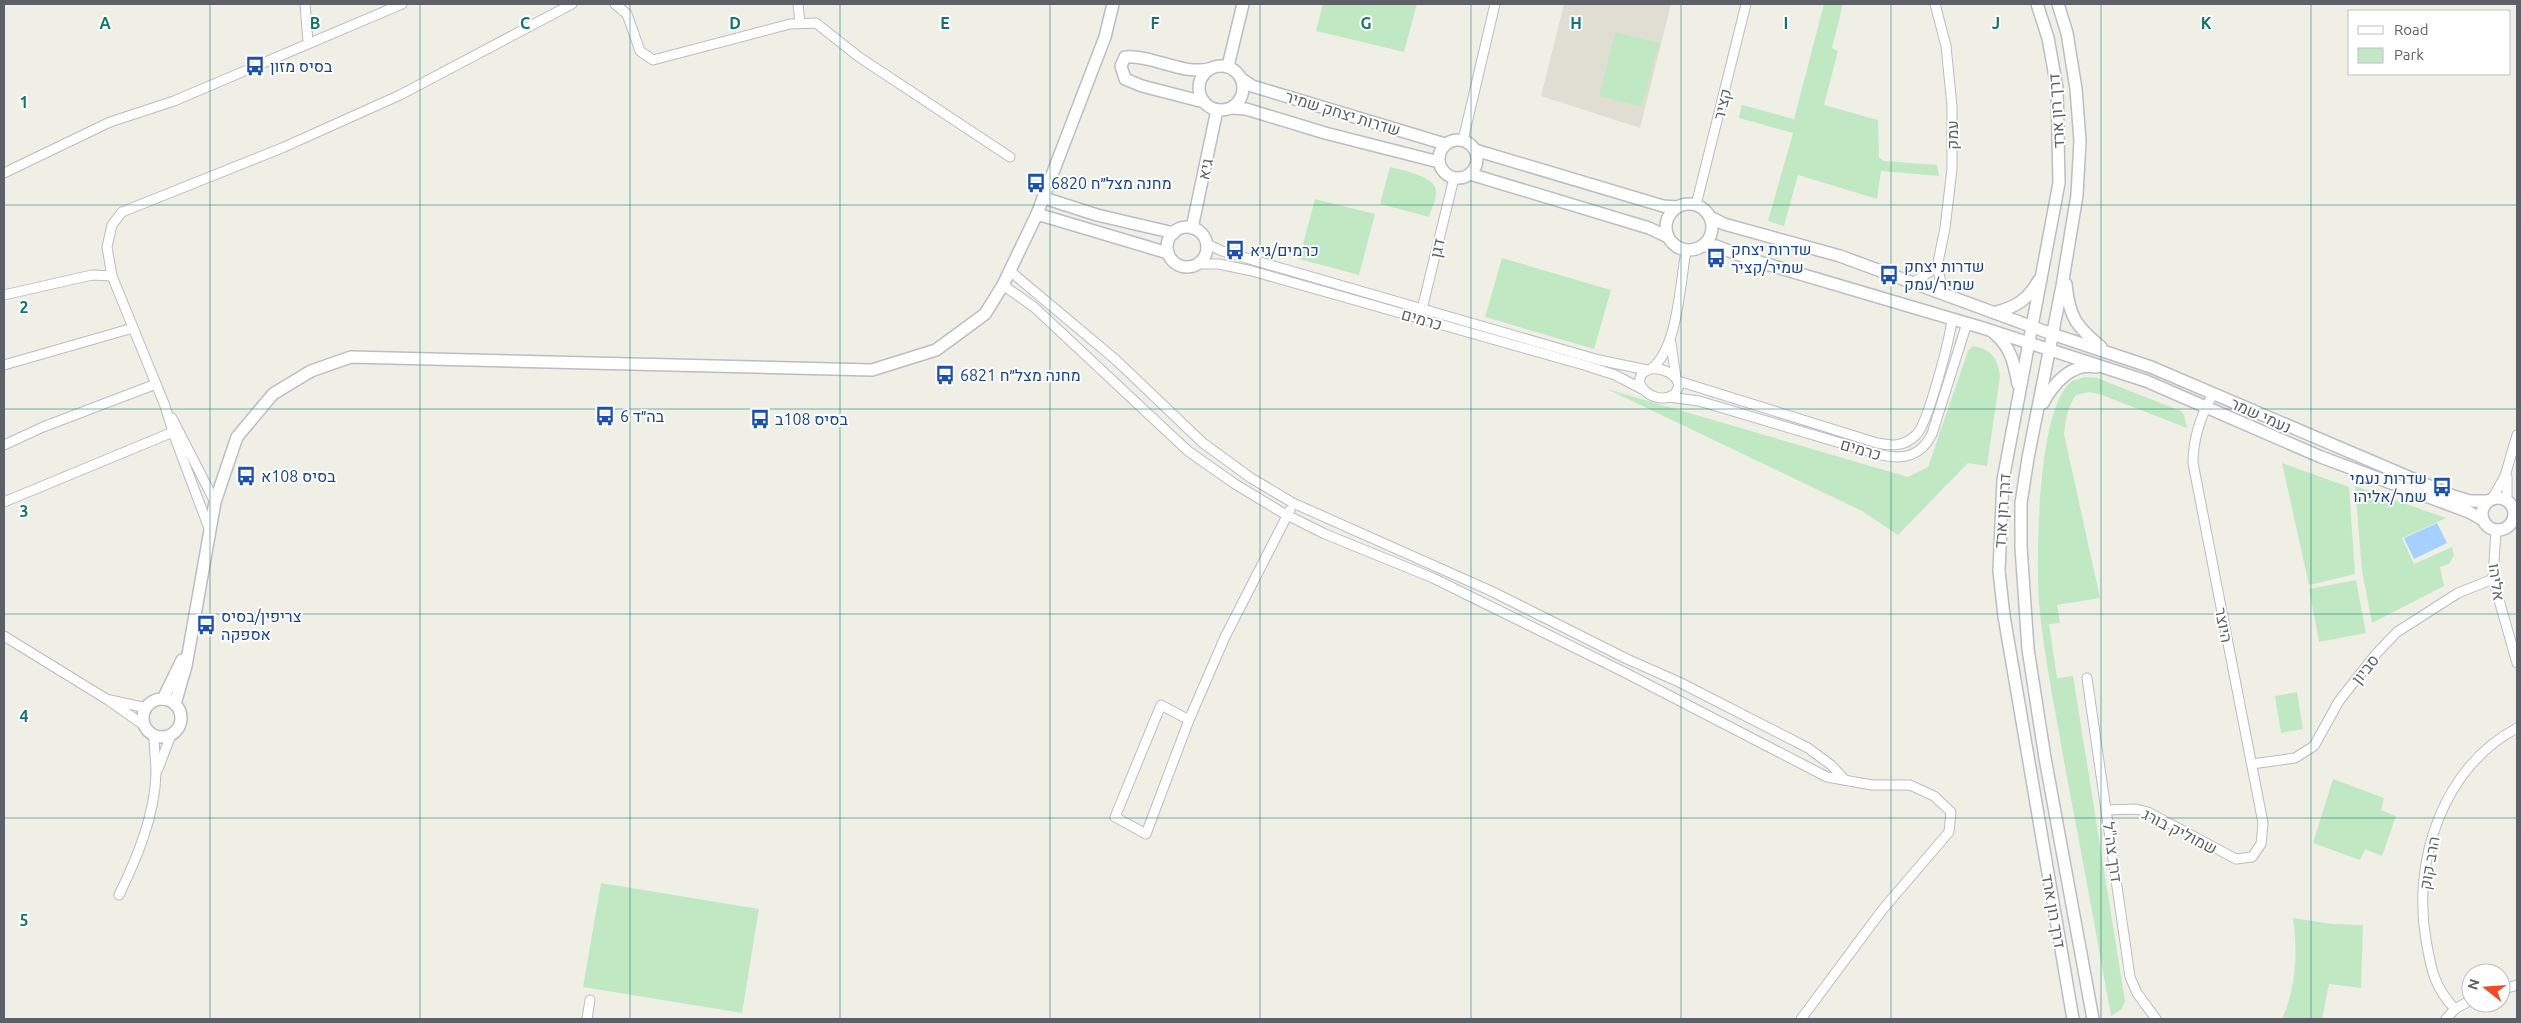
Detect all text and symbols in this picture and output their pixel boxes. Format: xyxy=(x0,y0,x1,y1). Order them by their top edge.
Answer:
legend xyxy=(2348,10,2511,75)
text: A xyxy=(99,14,111,32)
text: B xyxy=(310,14,320,32)
text: C xyxy=(520,14,530,32)
text: D xyxy=(729,14,741,32)
text: E xyxy=(940,14,950,32)
text: F xyxy=(1151,14,1160,32)
text: G xyxy=(1360,14,1372,32)
text: H xyxy=(1570,14,1582,32)
text: I xyxy=(1784,14,1788,32)
text: J xyxy=(1992,14,2000,32)
text: K xyxy=(2201,14,2212,32)
text: Road xyxy=(2394,21,2429,38)
text: Park xyxy=(2394,46,2424,63)
bus stop icon: בסיס מזון xyxy=(244,55,266,77)
place label: בסיס מזון xyxy=(270,57,333,75)
street label: דרך רון ארד xyxy=(2044,73,2068,149)
street label: שדרות יצחק שמיר xyxy=(1283,87,1403,139)
street label: קציר xyxy=(1709,87,1735,121)
text: 1 xyxy=(19,93,29,111)
street label: עמק xyxy=(1943,120,1961,150)
street label: גיא xyxy=(1194,157,1216,181)
bus stop icon: מחנה מצל״ח 6820 xyxy=(1025,172,1047,194)
place label: מחנה מצל״ח 6820 xyxy=(1051,174,1172,192)
street label: דגן xyxy=(1426,237,1448,259)
bus stop icon: כרמים/גיא xyxy=(1224,239,1246,261)
place label: שדרות יצחק שמיר/קציר xyxy=(1731,240,1812,276)
place label: כרמים/גיא xyxy=(1250,241,1319,259)
bus stop icon: שדרות יצחק שמיר/קציר xyxy=(1705,247,1727,269)
place label: שדרות יצחק שמיר/עמק xyxy=(1904,257,1985,293)
bus stop icon: שדרות יצחק שמיר/עמק xyxy=(1878,264,1900,286)
text: 2 xyxy=(19,298,29,316)
street label: כרמים xyxy=(1400,305,1444,333)
bus stop icon: מחנה מצל״ח 6821 xyxy=(934,364,956,386)
place label: מחנה מצל״ח 6821 xyxy=(960,366,1081,384)
street label: נעמי שמר xyxy=(2228,394,2294,436)
bus stop icon: בה״ד 6 xyxy=(594,405,616,427)
place label: בה״ד 6 xyxy=(620,407,665,425)
bus stop icon: בסיס 108ב xyxy=(749,408,771,430)
place label: בסיס 108ב xyxy=(775,410,848,428)
street label: כרמים xyxy=(1839,435,1883,463)
bus stop icon: בסיס 108א xyxy=(235,465,257,487)
place label: בסיס 108א xyxy=(261,467,336,485)
place label: שדרות נעמי שמר/אליהו xyxy=(2350,469,2427,505)
street label: דרך רון ארד xyxy=(1990,473,2014,549)
bus stop icon: שדרות נעמי שמר/אליהו xyxy=(2431,476,2453,498)
text: 3 xyxy=(19,502,29,520)
street label: אליהו xyxy=(2485,562,2509,602)
street label: היוצר xyxy=(2212,606,2236,644)
place label: צריפין/בסיס אספקה xyxy=(221,607,302,643)
bus stop icon: צריפין/בסיס אספקה xyxy=(195,614,217,636)
street label: סביון xyxy=(2348,651,2382,687)
text: 4 xyxy=(19,707,29,725)
street label: שמוליק בורג xyxy=(2140,804,2220,858)
street label: דרך צה"ל xyxy=(2100,821,2126,883)
street label: הרב קוק xyxy=(2415,835,2443,891)
street label: דרך רון ארד xyxy=(2039,872,2069,950)
text: 5 xyxy=(19,911,29,929)
north arrow xyxy=(2461,963,2511,1013)
text: N xyxy=(2464,977,2483,992)

